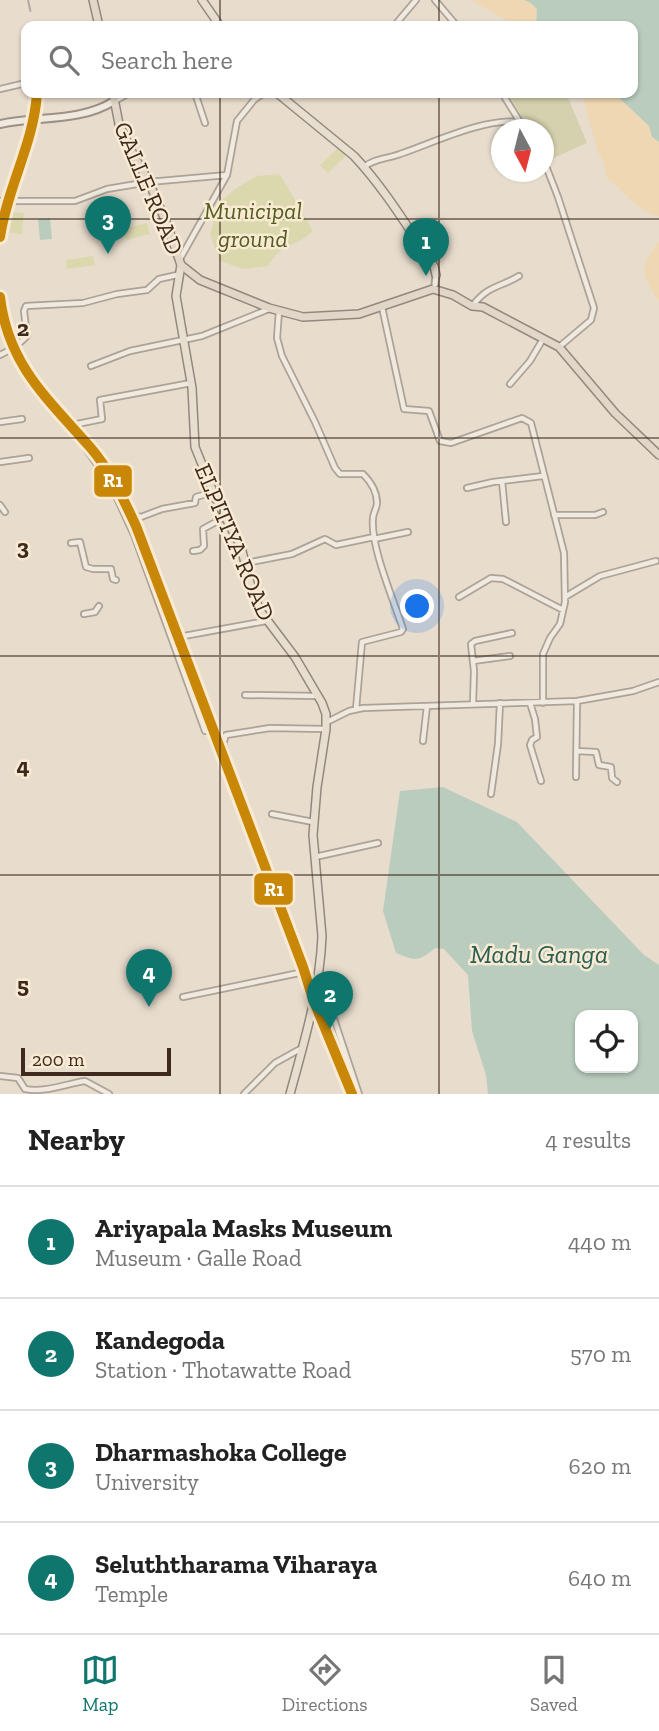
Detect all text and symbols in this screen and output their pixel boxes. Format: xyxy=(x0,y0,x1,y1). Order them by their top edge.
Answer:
search box xyxy=(21,21,638,98)
icon: search xyxy=(45,41,83,79)
text: Search here xyxy=(101,44,233,76)
street label: GALLE ROAD xyxy=(108,117,190,259)
north arrow xyxy=(491,119,554,182)
pin: 3 xyxy=(85,196,131,254)
park label: Municipal ground xyxy=(204,196,302,253)
pin: 1 xyxy=(403,218,449,276)
text: 2 xyxy=(17,314,29,342)
street label: ELPITIYA ROAD xyxy=(189,459,281,625)
line badge: R1 xyxy=(93,464,133,498)
text: R1 xyxy=(103,469,123,492)
text: 3 xyxy=(17,533,29,561)
your location xyxy=(400,589,434,623)
text: 4 xyxy=(16,752,30,780)
line badge: R1 xyxy=(253,872,294,906)
text: R1 xyxy=(264,878,284,901)
water label: Madu Ganga xyxy=(470,938,608,970)
pin: 4 xyxy=(126,949,172,1007)
text: 5 xyxy=(17,971,29,999)
pin: 2 xyxy=(307,971,353,1029)
map controls xyxy=(575,1010,638,1073)
button: locate xyxy=(575,1010,638,1073)
scale bar xyxy=(21,1045,172,1077)
text: 200 m xyxy=(32,1048,84,1071)
text: Nearby xyxy=(28,1122,125,1158)
text: 4 results xyxy=(545,1126,631,1154)
text: Ariyapala Masks Museum xyxy=(95,1212,392,1244)
text: 1 xyxy=(46,1228,56,1256)
text: 440 m xyxy=(568,1228,631,1256)
text: Museum · Galle Road xyxy=(95,1244,302,1272)
text: Kandegoda xyxy=(95,1324,225,1356)
text: 2 xyxy=(45,1340,57,1368)
text: 570 m xyxy=(570,1340,631,1368)
text: Station · Thotawatte Road xyxy=(95,1356,351,1384)
text: Dharmashoka College xyxy=(95,1436,347,1468)
text: 3 xyxy=(45,1452,57,1480)
text: 620 m xyxy=(569,1452,631,1480)
text: University xyxy=(95,1468,199,1496)
text: Seluththarama Viharaya xyxy=(95,1548,377,1580)
text: 4 xyxy=(44,1564,58,1592)
text: 640 m xyxy=(568,1564,631,1592)
text: Temple xyxy=(95,1580,168,1608)
tab: Map xyxy=(81,1651,119,1716)
tab: Directions xyxy=(282,1651,368,1716)
tab: Saved xyxy=(530,1651,578,1716)

